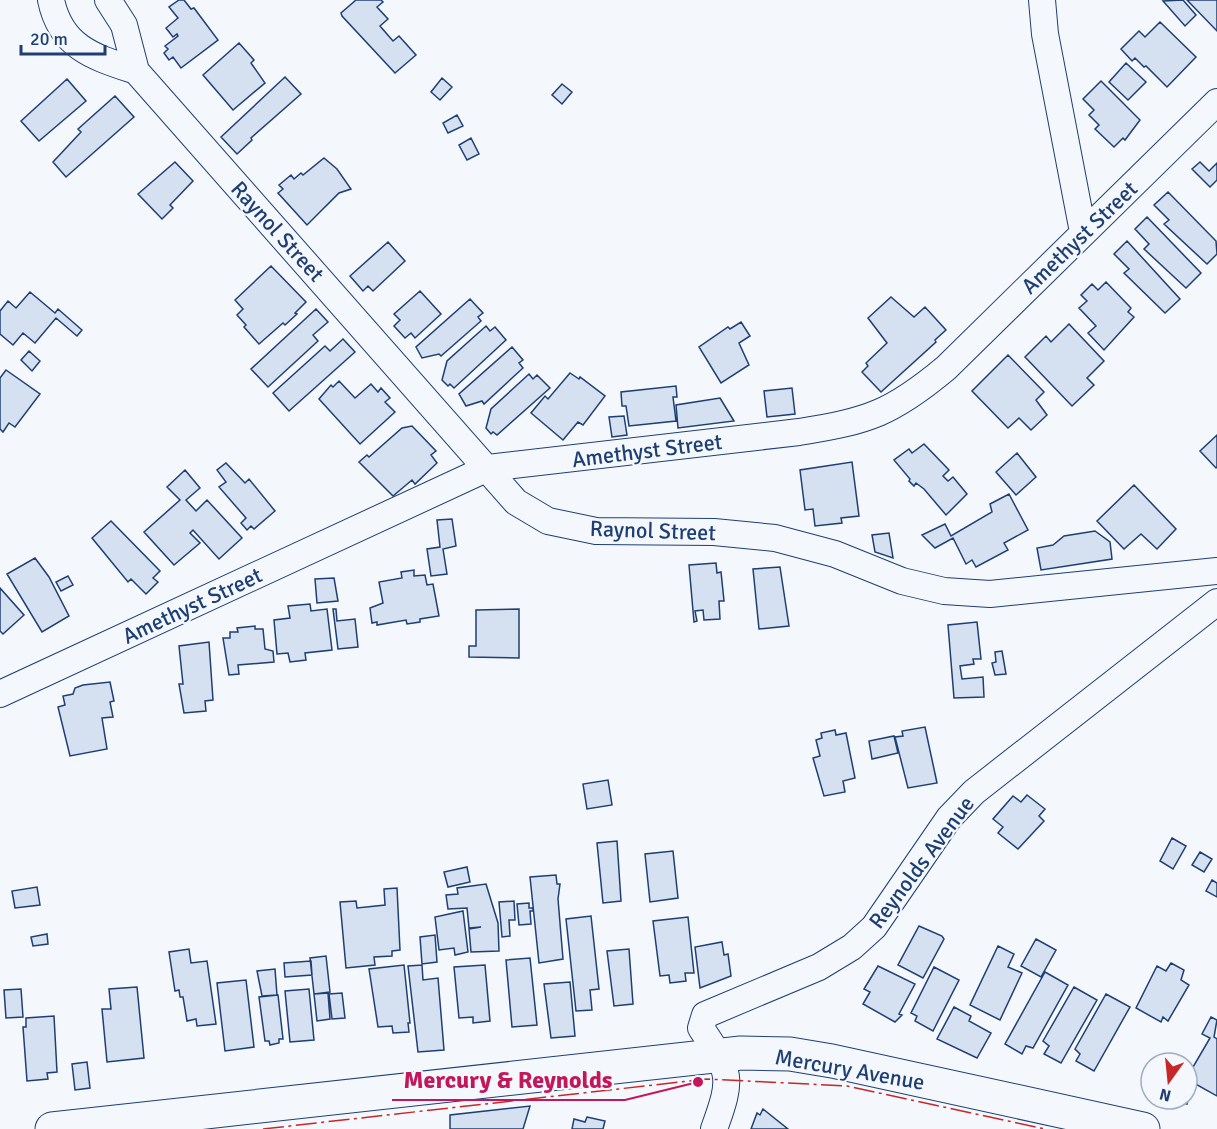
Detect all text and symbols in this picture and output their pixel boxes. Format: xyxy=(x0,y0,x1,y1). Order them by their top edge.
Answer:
scale bar xyxy=(21,18,105,56)
text: 20 m xyxy=(30,28,68,50)
street label: Raynol Street xyxy=(225,175,330,288)
street label: Amethyst Street xyxy=(1016,175,1143,300)
street label: Amethyst Street xyxy=(570,428,724,473)
street label: Raynol Street xyxy=(589,515,717,546)
street label: Amethyst Street xyxy=(118,561,267,650)
street label: Reynolds Avenue xyxy=(863,791,980,934)
street label: Mercury Avenue xyxy=(773,1043,927,1096)
north arrow xyxy=(1139,1051,1199,1111)
callout: Mercury & Reynolds xyxy=(392,1058,625,1100)
text: Mercury & Reynolds xyxy=(404,1065,613,1095)
text: N xyxy=(1157,1083,1173,1106)

